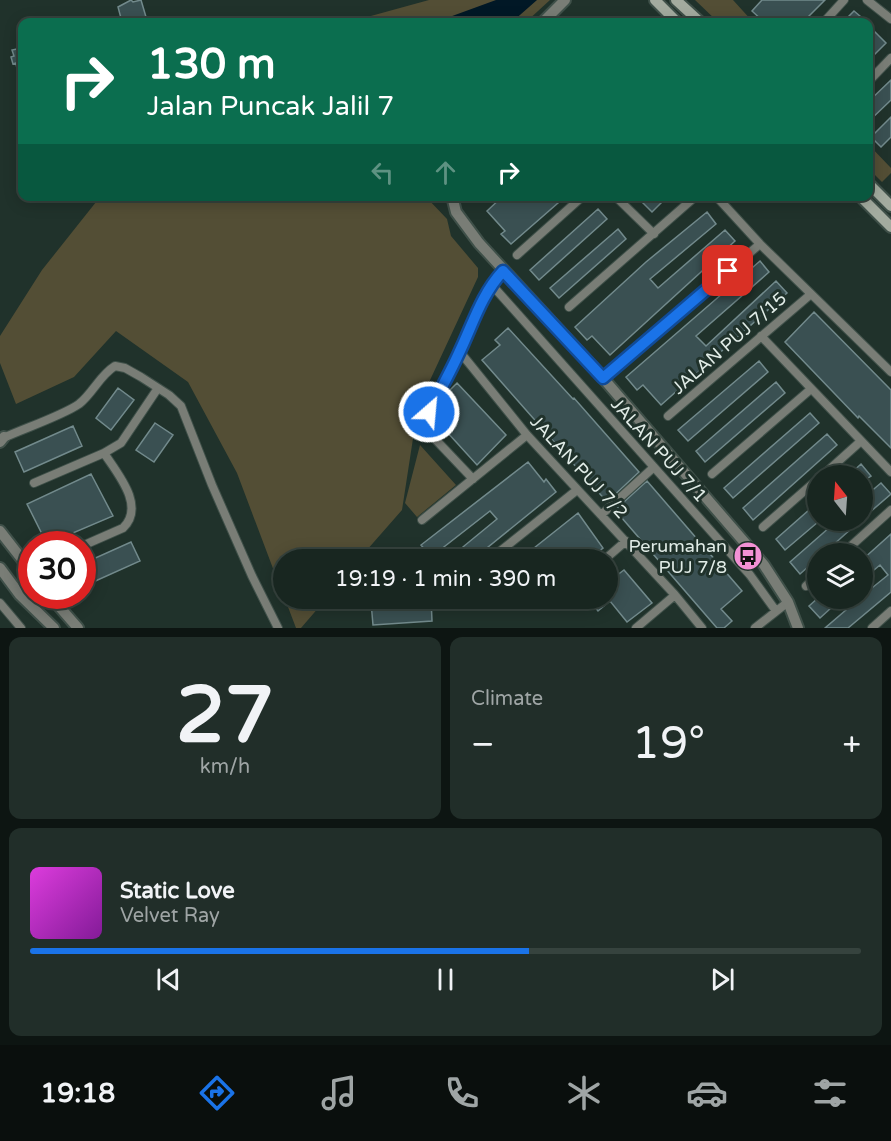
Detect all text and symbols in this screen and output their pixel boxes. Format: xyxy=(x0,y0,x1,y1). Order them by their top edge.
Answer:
text: 130 m xyxy=(147,39,276,90)
icon: right xyxy=(48,42,126,120)
text: Jalan Puncak Jalil 7 xyxy=(147,90,394,123)
icon: left xyxy=(366,156,399,189)
icon: ahead xyxy=(429,156,462,189)
icon: right xyxy=(492,156,525,189)
pin xyxy=(702,245,753,296)
icon: arrive xyxy=(711,254,744,287)
street label: JALAN PUJ 7/15 xyxy=(667,287,791,399)
position arrow xyxy=(397,380,461,444)
street label: JALAN PUJ 7/1 xyxy=(606,393,712,507)
street label: JALAN PUJ 7/2 xyxy=(526,411,632,523)
north arrow xyxy=(807,465,873,531)
map controls xyxy=(807,465,873,609)
speed limit sign: 30 xyxy=(18,531,96,609)
place label: Perumahan PUJ 7/8 xyxy=(628,535,727,578)
bus stop icon: Perumahan PUJ 7/8 xyxy=(732,540,764,572)
button: layers xyxy=(807,543,873,609)
text: 19:19 · 1 min · 390 m xyxy=(335,566,556,592)
text: 27 xyxy=(176,669,274,763)
text: Climate xyxy=(471,687,543,711)
text: 19° xyxy=(632,717,705,771)
text: − xyxy=(471,725,495,764)
text: + xyxy=(842,725,861,764)
text: km/h xyxy=(200,755,250,779)
text: Static Love xyxy=(120,878,235,904)
text: Velvet Ray xyxy=(120,904,220,928)
icon: previous xyxy=(152,963,185,996)
icon: pause xyxy=(429,963,462,996)
icon: next xyxy=(706,963,739,996)
icon: directions xyxy=(196,1072,238,1114)
icon: music xyxy=(318,1072,360,1114)
icon: phone xyxy=(441,1072,483,1114)
icon: climate xyxy=(563,1072,605,1114)
icon: car xyxy=(686,1072,728,1114)
icon: filters xyxy=(809,1072,851,1114)
text: 19:18 xyxy=(40,1077,115,1110)

